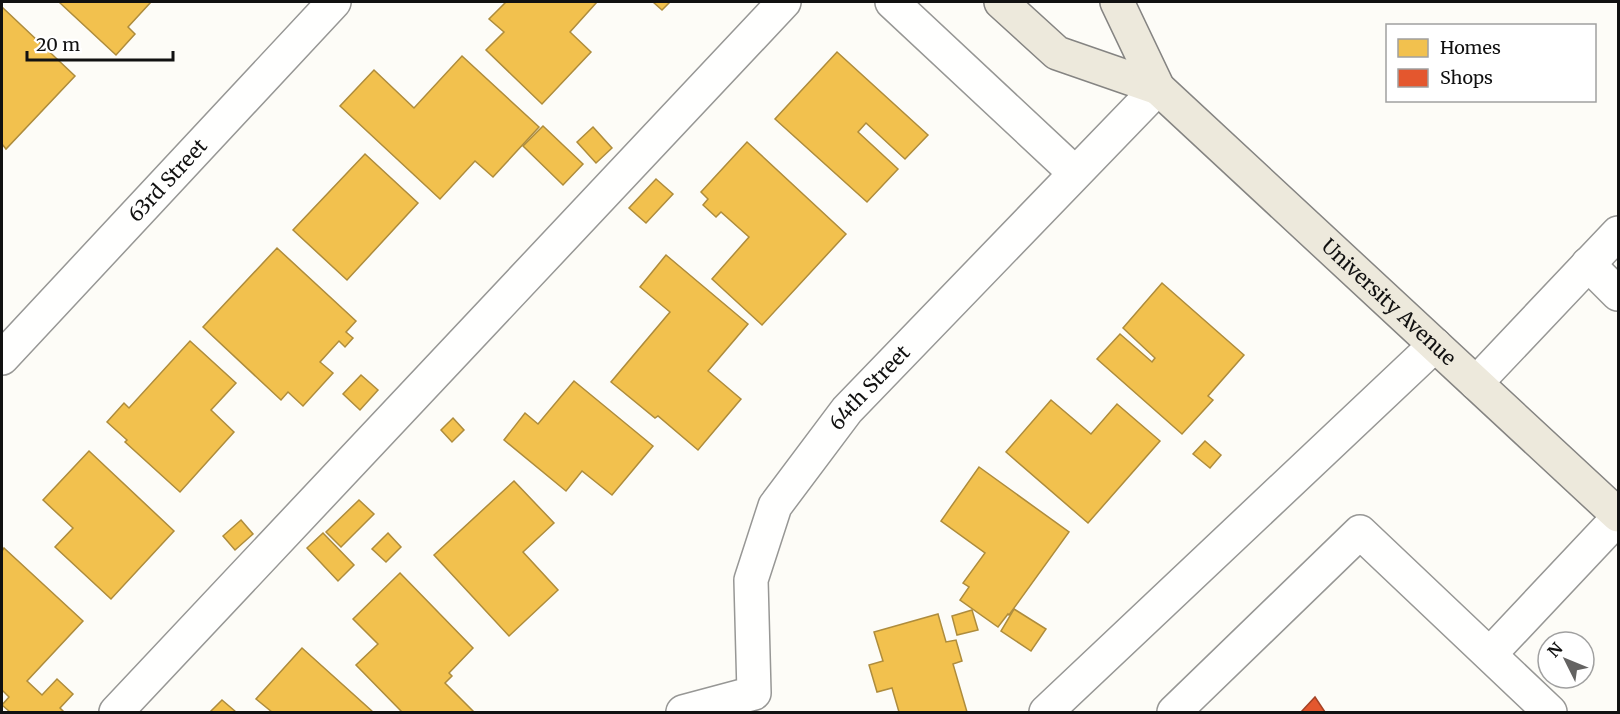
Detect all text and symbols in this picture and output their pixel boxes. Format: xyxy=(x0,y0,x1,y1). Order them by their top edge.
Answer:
scale bar xyxy=(27,24,172,62)
legend xyxy=(1386,24,1596,102)
text: 20 m xyxy=(36,33,80,56)
text: Homes xyxy=(1440,36,1501,59)
text: Shops xyxy=(1440,66,1493,89)
street label: 63rd Street xyxy=(123,133,212,227)
street label: University Avenue xyxy=(1317,233,1461,370)
street label: 64th Street xyxy=(823,340,915,435)
north arrow xyxy=(1536,630,1596,690)
text: N xyxy=(1543,638,1567,661)

